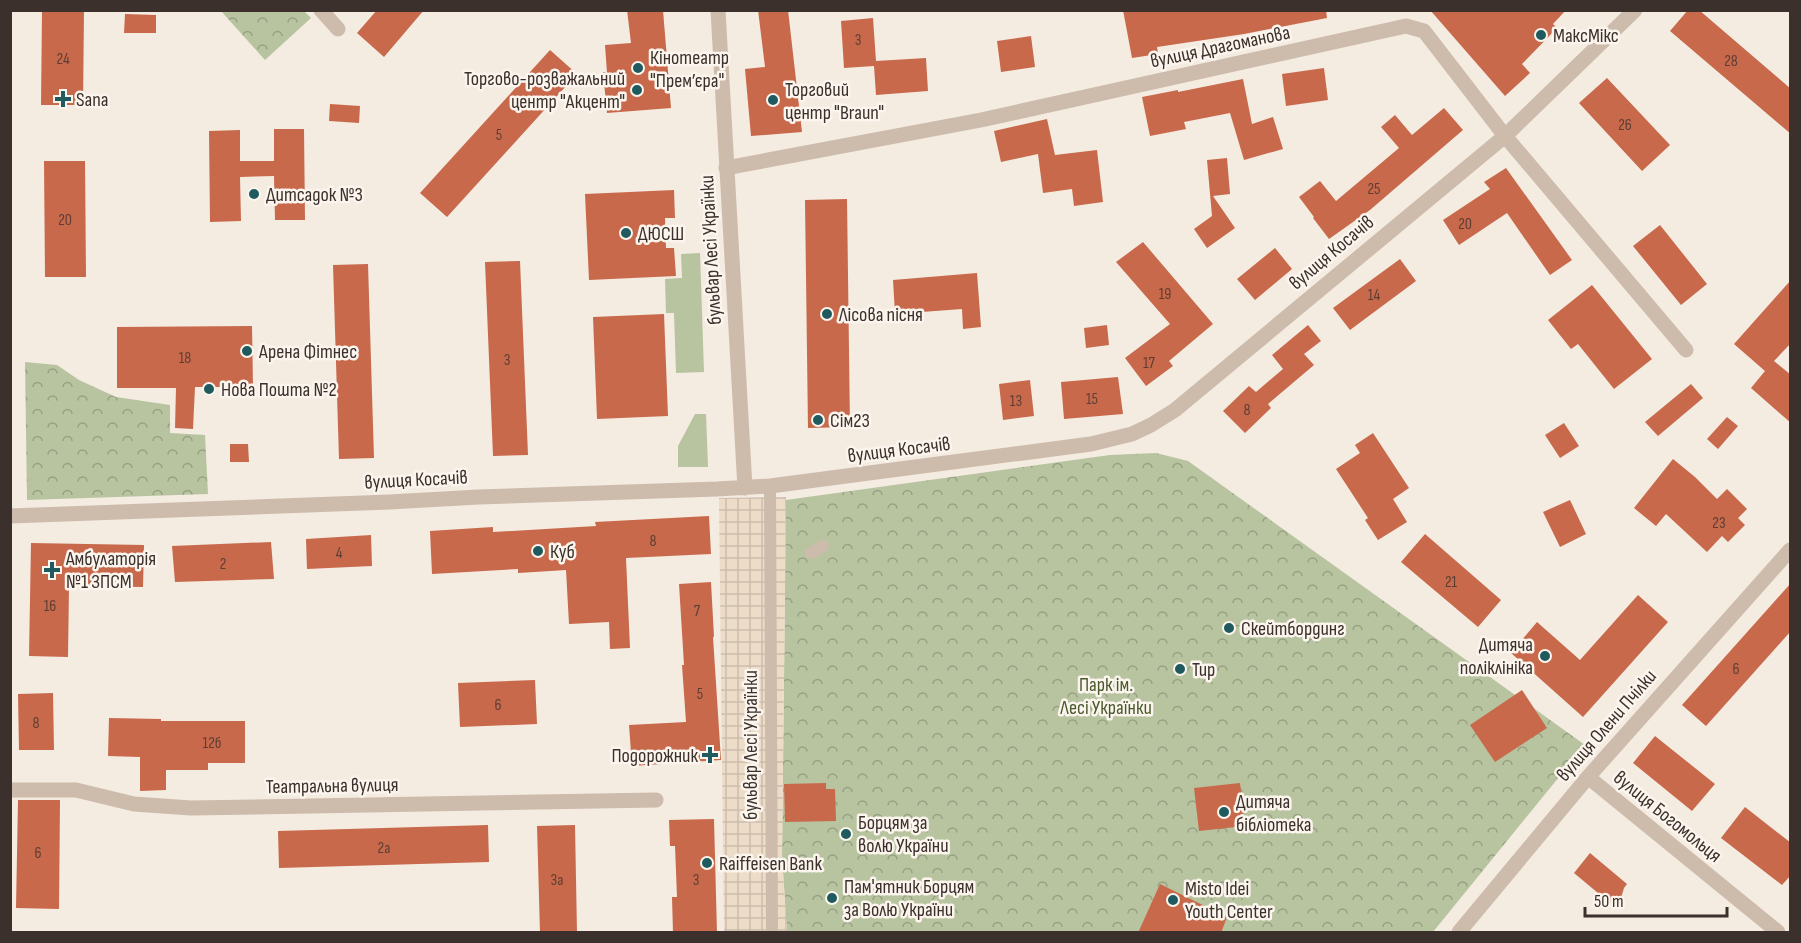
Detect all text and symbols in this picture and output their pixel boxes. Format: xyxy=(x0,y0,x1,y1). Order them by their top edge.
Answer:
street label: вулиця Драгоманова xyxy=(1148,20,1292,73)
place label: МаксМікс xyxy=(1553,24,1619,48)
marker: МаксМікс xyxy=(1534,28,1548,42)
house number: 3 xyxy=(855,31,861,50)
place label: Кінотеатр "Прем’єра" xyxy=(650,46,729,93)
house number: 24 xyxy=(56,50,70,69)
house number: 28 xyxy=(1724,52,1738,71)
marker: Кінотеатр "Прем’єра" xyxy=(631,61,645,75)
place label: Торгово-розважальний центр "Акцент" xyxy=(464,67,625,114)
place label: Торговий центр "Braun" xyxy=(785,78,884,125)
marker: Торгово-розважальний центр "Акцент" xyxy=(630,83,644,97)
place label: Sana xyxy=(76,88,109,112)
marker: Sana xyxy=(54,90,72,108)
marker: Торговий центр "Braun" xyxy=(766,93,780,107)
house number: 26 xyxy=(1618,116,1632,135)
house number: 5 xyxy=(496,126,502,145)
street label: бульвар Лесі Українки xyxy=(695,175,727,325)
house number: 25 xyxy=(1367,180,1381,199)
place label: Дитсадок №3 xyxy=(266,183,363,207)
marker: Дитсадок №3 xyxy=(247,187,261,201)
street label: вулиця Косачів xyxy=(1284,210,1379,295)
house number: 20 xyxy=(58,211,72,230)
house number: 20 xyxy=(1458,215,1472,234)
place label: ДЮСШ xyxy=(638,222,684,246)
marker: ДЮСШ xyxy=(619,226,633,240)
house number: 19 xyxy=(1159,285,1171,304)
house number: 14 xyxy=(1368,286,1380,305)
place label: Лісова пісня xyxy=(838,303,923,327)
marker: Лісова пісня xyxy=(820,307,834,321)
place label: Арена Фітнес xyxy=(258,340,357,364)
marker: Арена Фітнес xyxy=(240,344,254,358)
house number: 18 xyxy=(179,349,191,368)
house number: 3 xyxy=(504,351,510,370)
house number: 17 xyxy=(1143,354,1156,373)
place label: Нова Пошта №2 xyxy=(221,378,337,402)
marker: Нова Пошта №2 xyxy=(202,382,216,396)
house number: 15 xyxy=(1086,390,1098,409)
house number: 13 xyxy=(1010,392,1022,411)
house number: 8 xyxy=(1243,401,1251,420)
place label: Сім23 xyxy=(830,409,870,433)
marker: Сім23 xyxy=(811,413,825,427)
street label: вулиця Косачів xyxy=(846,432,952,468)
street label: вулиця Косачів xyxy=(364,465,468,495)
house number: 23 xyxy=(1712,514,1726,533)
house number: 8 xyxy=(649,532,657,551)
place label: Куб xyxy=(550,540,575,564)
house number: 4 xyxy=(336,544,343,563)
marker: Куб xyxy=(531,544,545,558)
place label: Амбулаторія №1 ЗПСМ xyxy=(65,547,156,594)
house number: 2 xyxy=(220,555,226,574)
marker: Амбулаторія №1 ЗПСМ xyxy=(43,561,61,579)
house number: 21 xyxy=(1445,573,1458,592)
house number: 16 xyxy=(44,597,56,616)
house number: 7 xyxy=(694,602,701,621)
place label: Скейтбординг xyxy=(1241,617,1345,641)
marker: Скейтбординг xyxy=(1222,621,1236,635)
place label: Дитяча поліклініка xyxy=(1460,633,1533,680)
marker: Дитяча поліклініка xyxy=(1538,649,1552,663)
place label: Тир xyxy=(1192,658,1215,682)
house number: 6 xyxy=(1732,660,1740,679)
marker: Тир xyxy=(1173,662,1187,676)
street label: вулиця Олени Пчілки xyxy=(1552,665,1662,787)
street label: бульвар Лесі Українки xyxy=(739,670,763,820)
park label: Парк ім. Лесі Українки xyxy=(1059,673,1152,720)
house number: 5 xyxy=(697,685,703,704)
house number: 6 xyxy=(494,696,502,715)
house number: 8 xyxy=(32,714,40,733)
house number: 12б xyxy=(202,734,222,753)
place label: Подорожник xyxy=(611,744,698,768)
marker: Подорожник xyxy=(703,748,717,762)
street label: вулиця Богомольця xyxy=(1608,766,1726,868)
street label: Театральна вулиця xyxy=(265,773,399,799)
place label: Дитяча бібліотека xyxy=(1236,790,1311,837)
marker: Дитяча бібліотека xyxy=(1217,805,1231,819)
place label: Борцям за волю України xyxy=(858,811,949,858)
marker: Борцям за волю України xyxy=(839,827,853,841)
house number: 2а xyxy=(378,839,390,858)
house number: 6 xyxy=(34,844,42,863)
place label: Raiffeisen Bank xyxy=(719,852,822,876)
marker: Raiffeisen Bank xyxy=(700,856,714,870)
house number: 3а xyxy=(551,871,563,890)
house number: 3 xyxy=(693,871,699,890)
place label: Пам'ятник Борцям за Волю України xyxy=(844,875,974,922)
place label: Misto Idei Youth Center xyxy=(1185,877,1273,924)
scale bar xyxy=(1585,880,1728,918)
marker: Пам'ятник Борцям за Волю України xyxy=(825,891,839,905)
text: 50 m xyxy=(1594,891,1624,912)
marker: Misto Idei Youth Center xyxy=(1166,893,1180,907)

